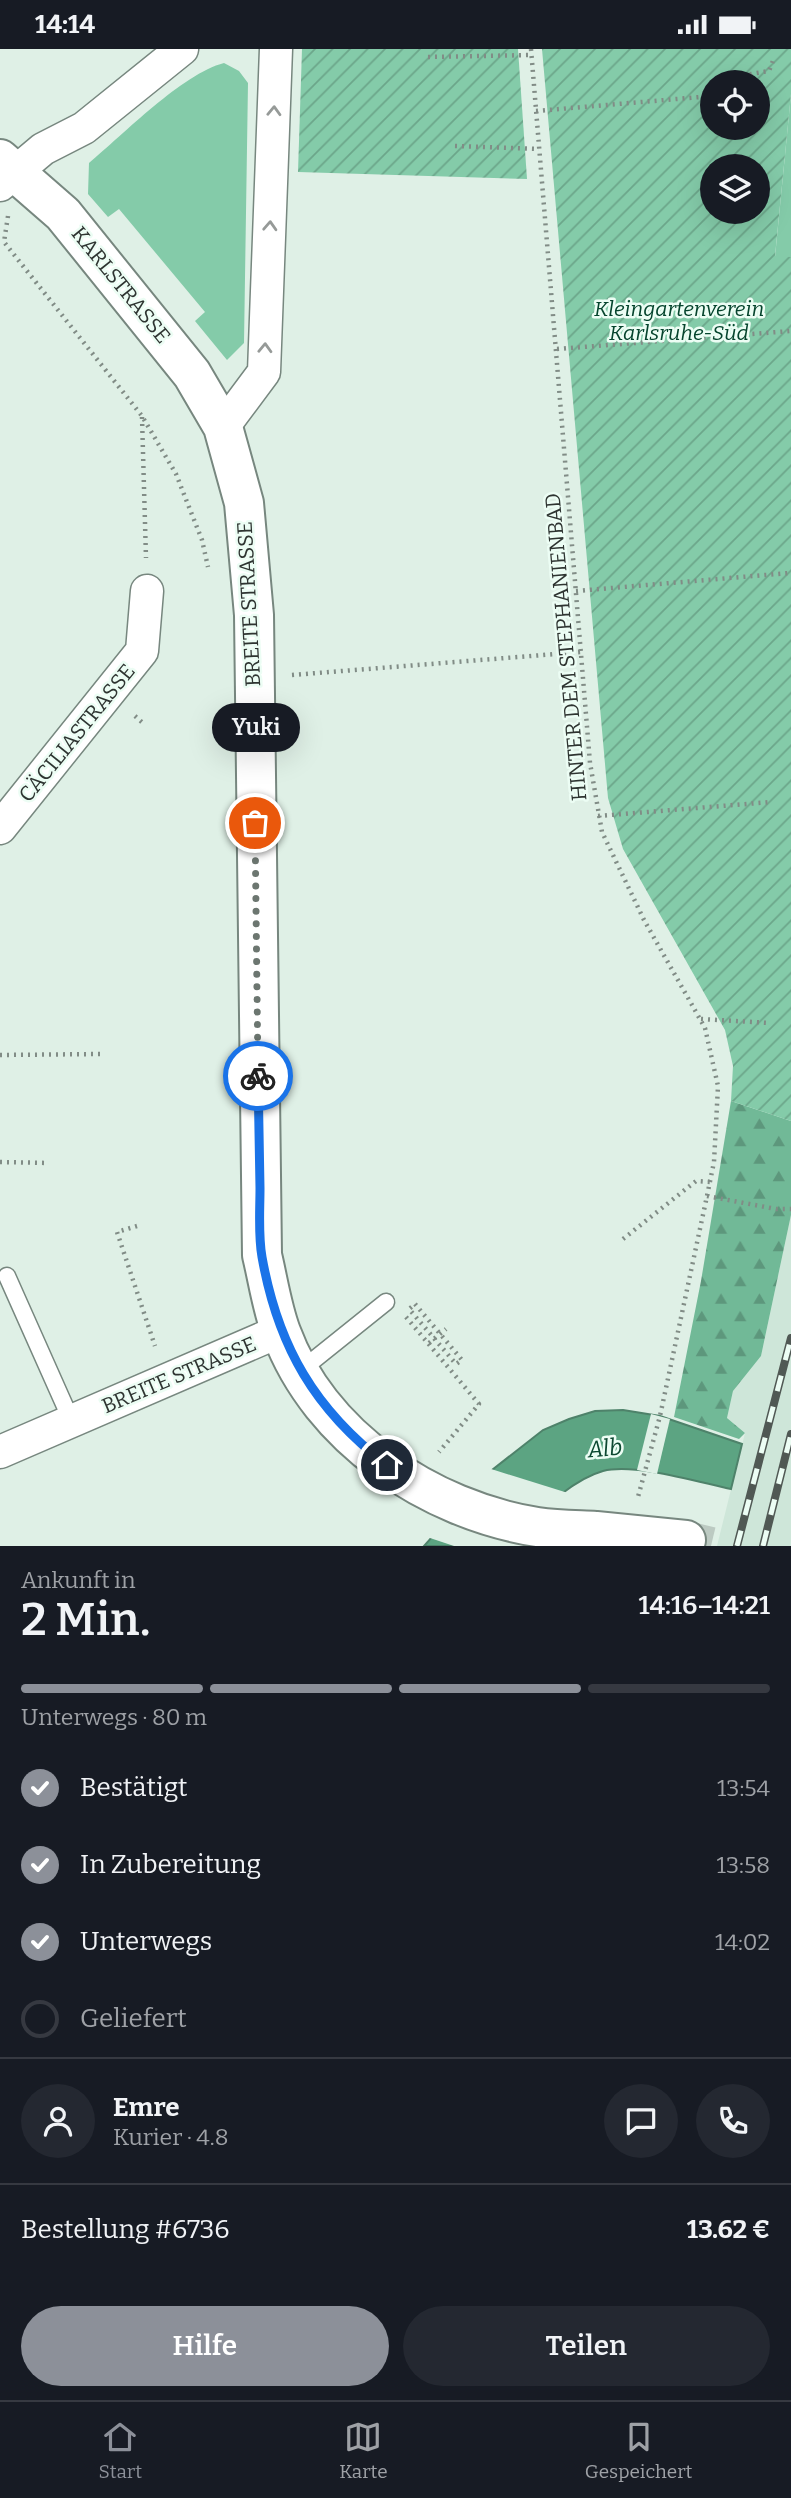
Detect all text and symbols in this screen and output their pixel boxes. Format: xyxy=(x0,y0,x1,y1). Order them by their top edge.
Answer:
text: 14:14 xyxy=(35,9,95,40)
map controls xyxy=(700,70,770,224)
button: locate xyxy=(700,70,770,140)
one-way arrow xyxy=(266,105,282,116)
button: layers xyxy=(700,154,770,224)
one-way arrow xyxy=(262,220,277,231)
street label: KARLSTRASSE xyxy=(66,221,176,349)
park label: Kleingartenverein Karlsruhe-Süd xyxy=(594,296,764,346)
one-way arrow xyxy=(257,342,273,352)
street label: HINTER DEM STEPHANIENBAD xyxy=(540,492,592,802)
street label: BREITE STRASSE xyxy=(232,521,266,687)
street label: CÄCILIASTRASSE xyxy=(13,659,141,807)
callout: Yuki xyxy=(211,704,299,753)
text: Yuki xyxy=(232,713,280,741)
pin xyxy=(225,793,285,853)
icon: bag xyxy=(236,804,274,842)
courier xyxy=(223,1041,293,1111)
icon: bike xyxy=(239,1057,277,1095)
street label: BREITE STRASSE xyxy=(98,1331,260,1419)
water label: Alb xyxy=(586,1433,623,1464)
pin xyxy=(357,1435,417,1495)
icon: home xyxy=(368,1446,406,1484)
text: Ankunft in xyxy=(21,1566,136,1594)
text: 14:16–14:21 xyxy=(639,1590,770,1621)
text: 2 Min. xyxy=(21,1592,150,1647)
text: Unterwegs · 80 m xyxy=(21,1703,207,1731)
icon: check xyxy=(21,1769,59,1807)
text: Bestätigt xyxy=(80,1772,187,1803)
text: 13:54 xyxy=(717,1774,770,1802)
icon: check xyxy=(21,1846,59,1884)
text: In Zubereitung xyxy=(80,1849,261,1880)
text: 13:58 xyxy=(717,1851,770,1879)
icon: check xyxy=(21,1923,59,1961)
text: Unterwegs xyxy=(80,1926,212,1957)
text: 14:02 xyxy=(715,1928,770,1956)
text: Geliefert xyxy=(80,2003,187,2034)
button: person xyxy=(21,2084,95,2158)
button: chat xyxy=(604,2084,678,2158)
button: phone xyxy=(696,2084,770,2158)
text: Emre xyxy=(113,2092,179,2123)
text: Kurier · 4.8 xyxy=(113,2123,228,2151)
text: Bestellung #6736 xyxy=(21,2214,230,2245)
text: 13.62 € xyxy=(687,2214,770,2245)
button: Hilfe xyxy=(21,2306,389,2386)
button: Teilen xyxy=(403,2306,770,2386)
tab: Start xyxy=(99,2418,142,2483)
tab: Karte xyxy=(339,2418,388,2483)
tab: Gespeichert xyxy=(585,2418,692,2483)

